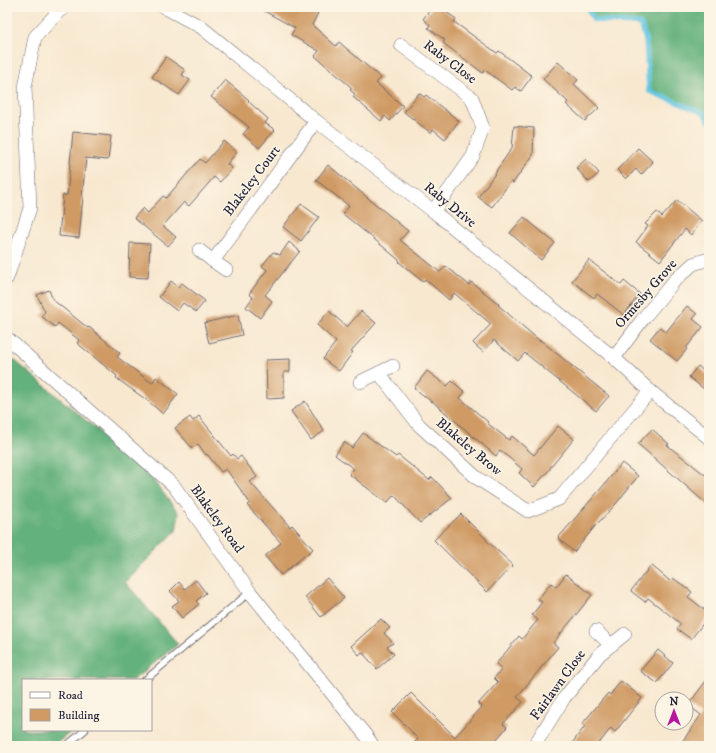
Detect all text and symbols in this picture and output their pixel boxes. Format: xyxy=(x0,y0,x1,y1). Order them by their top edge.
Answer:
street label: Raby Close xyxy=(420,36,480,88)
street label: Blakeley Court xyxy=(220,142,285,220)
street label: Raby Drive xyxy=(420,178,480,232)
street label: Ormesby Grove xyxy=(611,255,681,332)
street label: Blakeley Brow xyxy=(432,414,506,480)
street label: Blakeley Road xyxy=(186,481,248,557)
street label: Fairlawn Close xyxy=(526,646,590,724)
legend xyxy=(22,679,152,731)
text: Road xyxy=(58,688,83,703)
north arrow xyxy=(654,691,694,731)
text: N xyxy=(669,695,679,709)
text: Building xyxy=(58,708,99,723)

